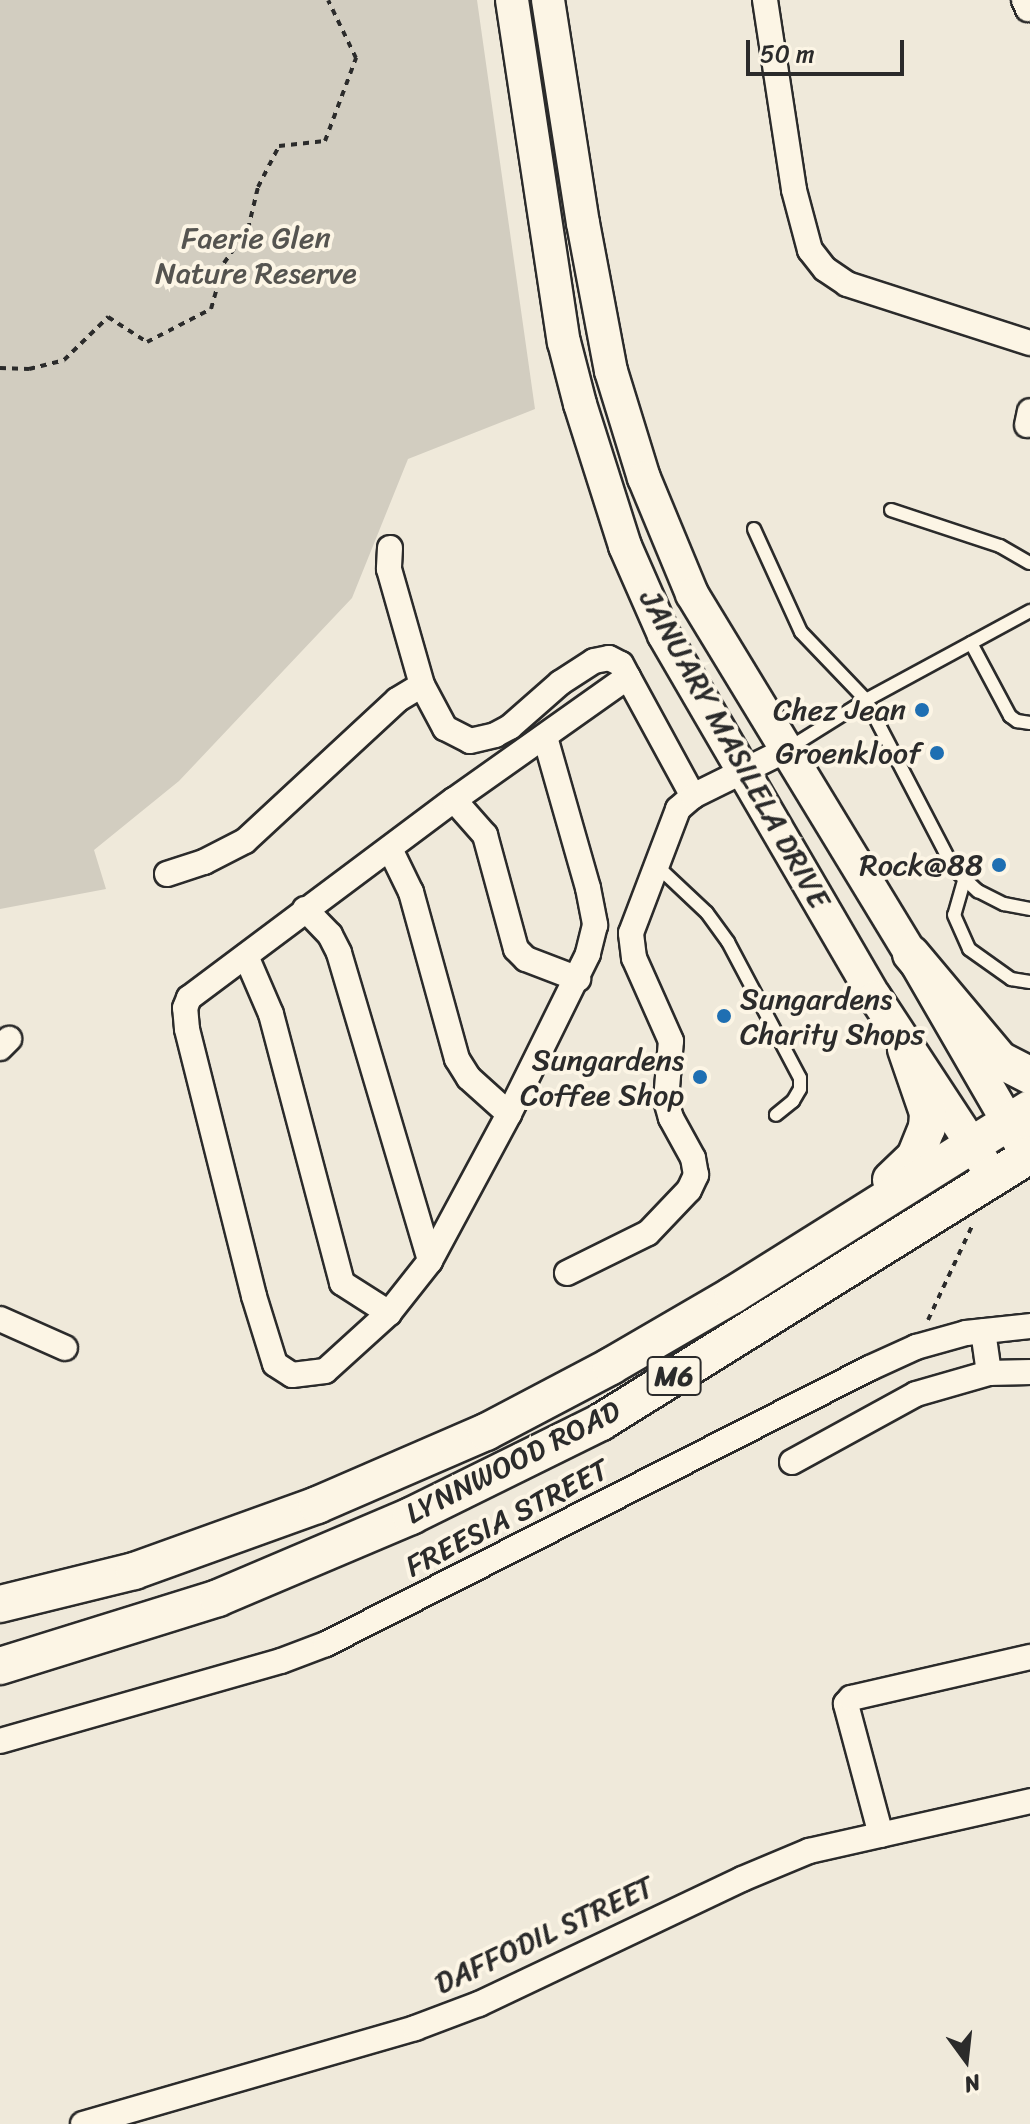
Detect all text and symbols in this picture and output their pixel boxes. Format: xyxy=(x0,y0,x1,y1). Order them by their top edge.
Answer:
scale bar xyxy=(750,24,908,74)
text: 50 m xyxy=(760,33,815,75)
park label: Faerie Glen Nature Reserve xyxy=(154,220,358,290)
street label: JANUARY MASILELA DRIVE xyxy=(631,582,839,916)
place label: Chez Jean xyxy=(773,692,906,728)
marker: Chez Jean xyxy=(913,701,931,719)
place label: Groenkloof xyxy=(776,735,921,771)
marker: Groenkloof xyxy=(928,744,946,762)
place label: Rock@88 xyxy=(859,847,983,883)
marker: Rock@88 xyxy=(990,856,1008,874)
place label: Sungardens Charity Shops xyxy=(740,981,923,1052)
marker: Sungardens Charity Shops xyxy=(715,1007,733,1025)
place label: Sungardens Coffee Shop xyxy=(520,1042,684,1112)
marker: Sungardens Coffee Shop xyxy=(691,1068,709,1086)
road number: M6 xyxy=(646,1352,702,1400)
street label: LYNNWOOD ROAD xyxy=(400,1392,626,1532)
street label: FREESIA STREET xyxy=(399,1451,615,1585)
street label: DAFFODIL STREET xyxy=(427,1868,661,2002)
north arrow xyxy=(926,2020,1006,2100)
text: N xyxy=(960,2063,985,2104)

